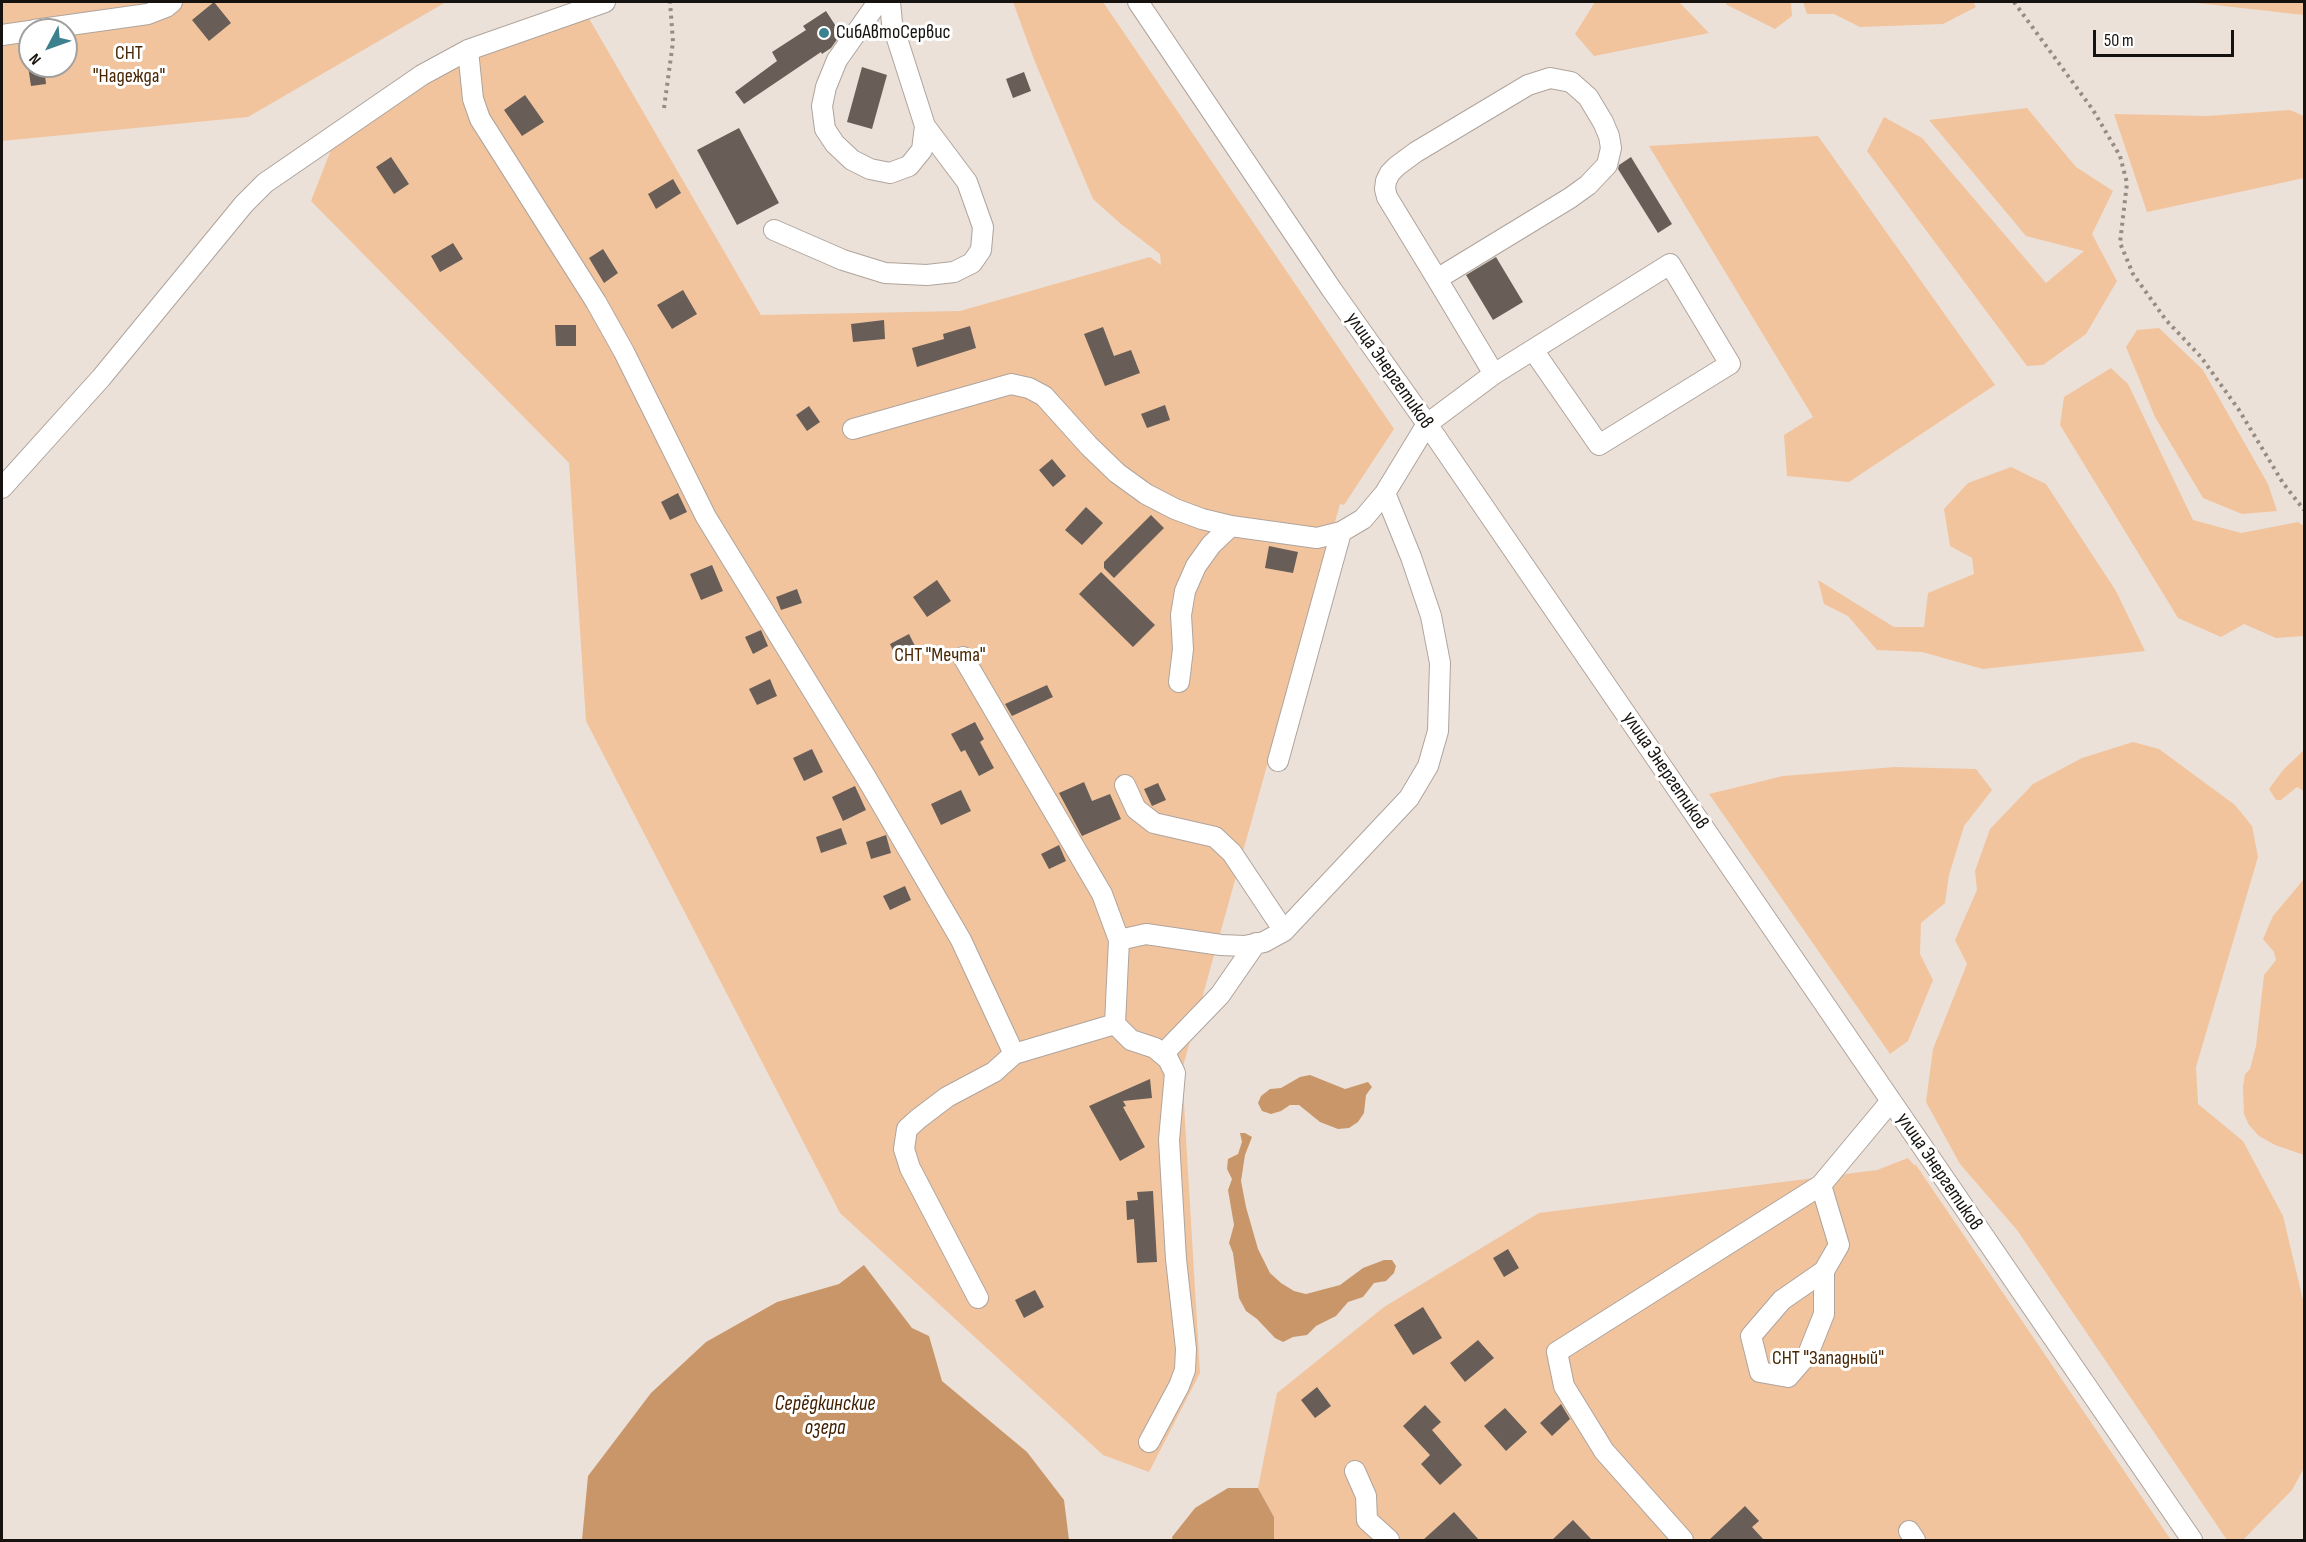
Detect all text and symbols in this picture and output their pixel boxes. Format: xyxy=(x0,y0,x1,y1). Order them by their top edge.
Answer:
north arrow xyxy=(18,18,78,78)
scale bar xyxy=(2096,18,2237,56)
place label: СибАвтоСервис xyxy=(836,21,951,45)
marker: СибАвтоСервис xyxy=(817,26,831,40)
text: 50 m xyxy=(2104,30,2134,51)
park label: СНТ "Надежда" xyxy=(93,42,165,89)
text: N xyxy=(26,49,46,68)
street label: улица Энергетиков xyxy=(1340,308,1438,434)
park label: СНТ "Мечта" xyxy=(894,644,986,668)
street label: улица Энергетиков xyxy=(1617,708,1713,834)
street label: улица Энергетиков xyxy=(1891,1109,1987,1235)
park label: СНТ "Западный" xyxy=(1772,1347,1884,1371)
water label: Серёдкинские озера xyxy=(775,1392,875,1442)

